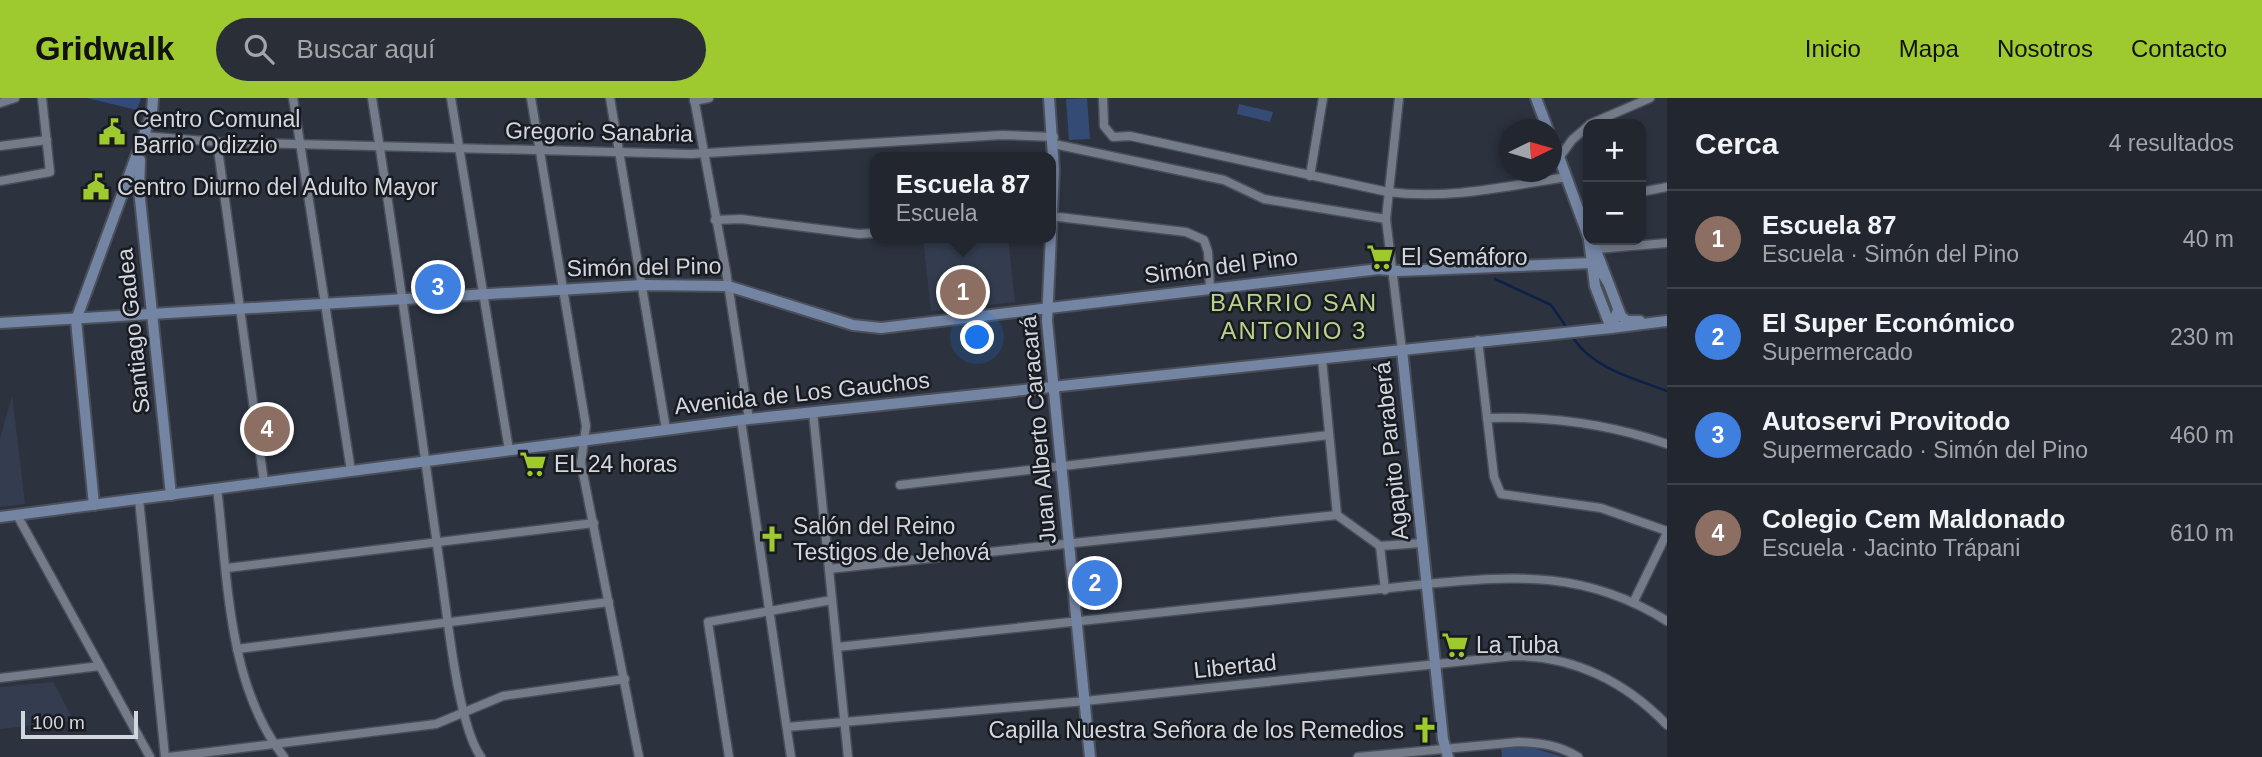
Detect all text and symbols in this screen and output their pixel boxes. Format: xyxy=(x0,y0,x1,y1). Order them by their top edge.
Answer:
search box xyxy=(216,18,706,81)
text: Gridwalk xyxy=(35,30,174,67)
icon: search xyxy=(240,30,278,68)
text: Buscar aquí xyxy=(296,34,435,64)
text: Inicio xyxy=(1805,35,1861,62)
text: Mapa xyxy=(1899,35,1959,62)
text: Nosotros xyxy=(1997,35,2093,62)
text: Contacto xyxy=(2131,35,2227,62)
place label: Centro Comunal Barrio Odizzio xyxy=(133,106,300,158)
public building icon: Centro Comunal Barrio Odizzio xyxy=(97,117,127,147)
street label: Gregorio Sanabria xyxy=(505,117,693,147)
north arrow xyxy=(1499,119,1562,182)
map controls xyxy=(1583,119,1646,245)
button: + xyxy=(1583,119,1646,182)
text: Cerca xyxy=(1695,127,1778,160)
text: 4 resultados xyxy=(2109,130,2234,156)
popup xyxy=(870,152,1056,243)
text: Escuela 87 xyxy=(896,169,1030,199)
public building icon: Centro Diurno del Adulto Mayor xyxy=(81,172,111,202)
place label: Centro Diurno del Adulto Mayor xyxy=(117,174,438,200)
button: − xyxy=(1583,182,1646,245)
text: Escuela xyxy=(896,200,978,226)
text: Escuela 87 xyxy=(1762,210,1896,240)
text: 1 xyxy=(1712,226,1724,252)
text: 40 m xyxy=(2183,226,2234,252)
text: Escuela · Simón del Pino xyxy=(1762,241,2019,267)
supermarket icon: El Semáforo xyxy=(1365,242,1395,272)
street label: Simón del Pino xyxy=(1143,244,1299,288)
place label: El Semáforo xyxy=(1401,244,1528,270)
street label: Santiago Gadea xyxy=(111,247,155,415)
street label: Simón del Pino xyxy=(566,253,722,281)
pin: 3 xyxy=(415,261,461,313)
pin: 1 xyxy=(940,266,986,318)
district label: BARRIO SAN ANTONIO 3 xyxy=(1210,289,1378,344)
text: El Super Económico xyxy=(1762,308,2015,338)
street label: Juan Alberto Caracará xyxy=(1015,315,1061,545)
your location xyxy=(960,320,994,354)
text: 2 xyxy=(1712,324,1724,350)
text: 230 m xyxy=(2170,324,2234,350)
text: Supermercado xyxy=(1762,339,1913,365)
street label: Agapito Paraberá xyxy=(1369,360,1413,541)
street label: Avenida de Los Gauchos xyxy=(673,367,931,419)
pin: 4 xyxy=(244,403,290,455)
text: Autoservi Provitodo xyxy=(1762,406,2010,436)
text: 3 xyxy=(1712,422,1724,448)
text: 460 m xyxy=(2170,422,2234,448)
text: Supermercado · Simón del Pino xyxy=(1762,437,2088,463)
supermarket icon: EL 24 horas xyxy=(518,449,548,479)
place label: EL 24 horas xyxy=(554,451,677,477)
text: Colegio Cem Maldonado xyxy=(1762,504,2065,534)
place label: Salón del Reino Testigos de Jehová xyxy=(793,513,990,565)
text: 4 xyxy=(1712,520,1724,546)
text: 610 m xyxy=(2170,520,2234,546)
church icon: Salón del Reino Testigos de Jehová xyxy=(757,524,787,554)
text: Escuela · Jacinto Trápani xyxy=(1762,535,2020,561)
pin: 2 xyxy=(1072,557,1118,609)
supermarket icon: La Tuba xyxy=(1440,630,1470,660)
place label: La Tuba xyxy=(1476,632,1559,658)
street label: Libertad xyxy=(1192,649,1278,683)
scale bar xyxy=(21,708,138,740)
text: 100 m xyxy=(32,712,85,733)
church icon: Capilla Nuestra Señora de los Remedios xyxy=(1410,715,1440,745)
place label: Capilla Nuestra Señora de los Remedios xyxy=(989,717,1404,743)

